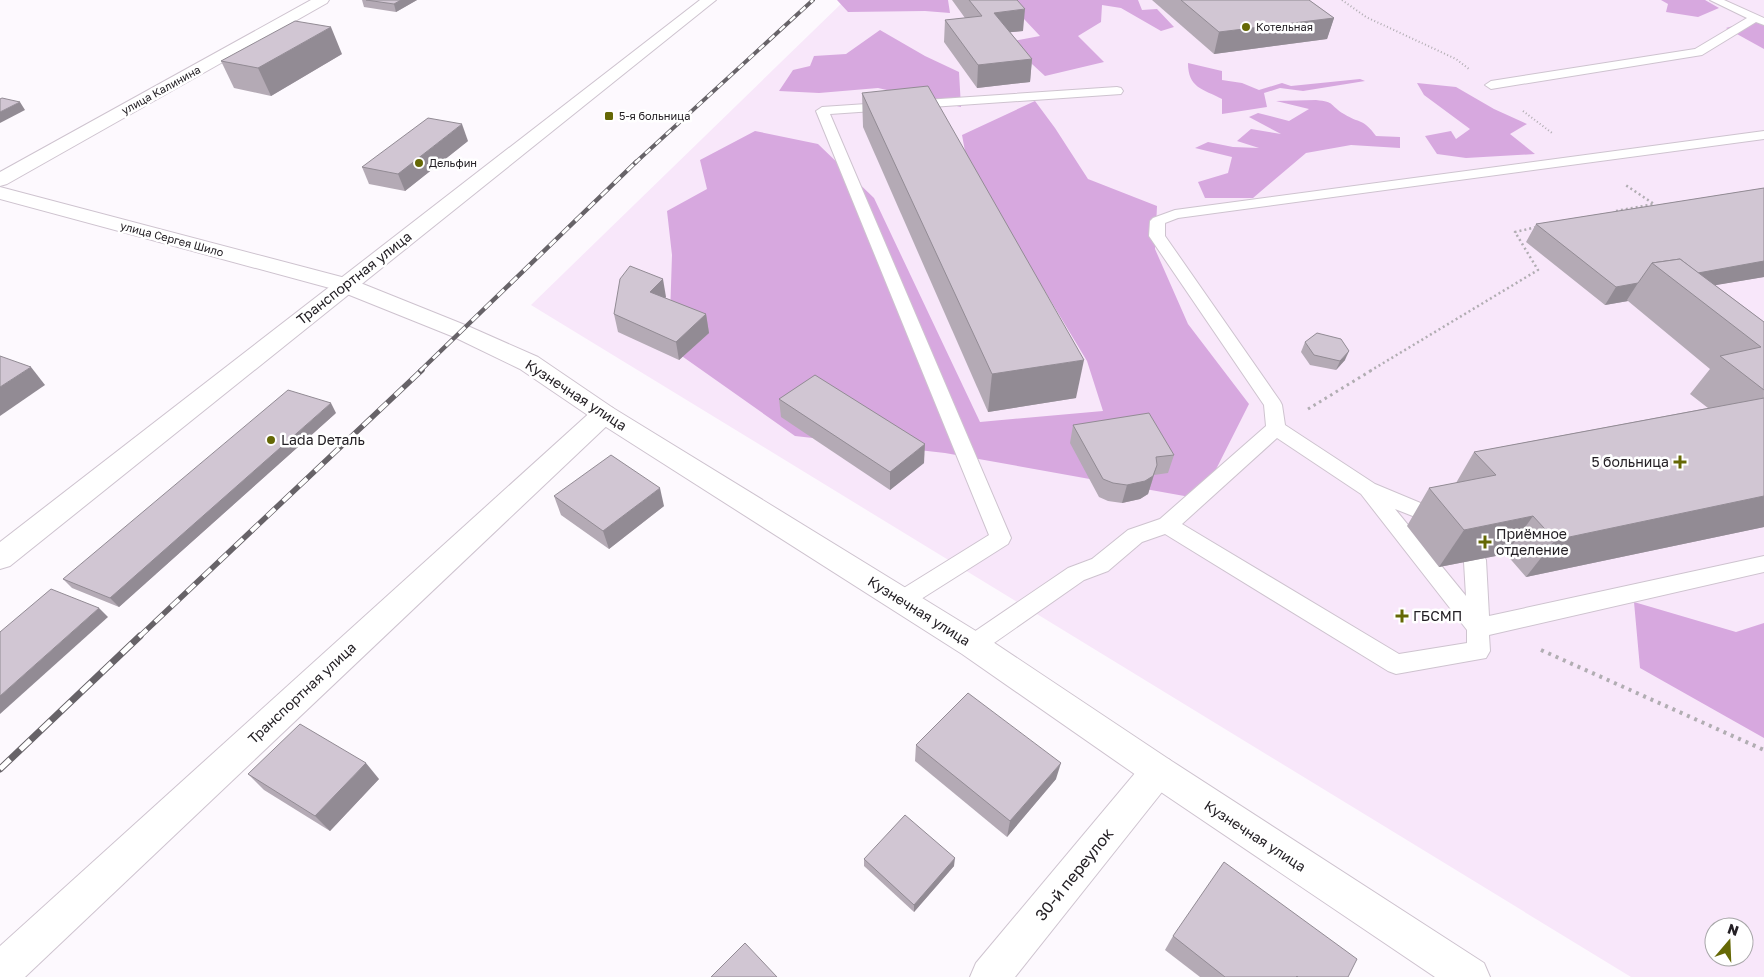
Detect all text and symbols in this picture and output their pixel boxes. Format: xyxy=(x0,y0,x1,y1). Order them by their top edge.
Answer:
place label: Котельная xyxy=(1256,20,1313,33)
marker: Котельная xyxy=(1240,21,1252,33)
street label: улица Калинина xyxy=(119,62,203,117)
place label: 5-я больница xyxy=(619,109,690,122)
marker: 5-я больница xyxy=(603,110,615,122)
place label: Дельфин xyxy=(429,156,477,169)
marker: Дельфин xyxy=(413,157,425,169)
street label: улица Сергея Шило xyxy=(119,218,226,259)
street label: Транспортная улица xyxy=(293,227,415,328)
street label: Кузнечная улица xyxy=(522,355,630,434)
place label: Lada Dеталь xyxy=(281,431,365,448)
marker: Lada Dеталь xyxy=(265,434,277,446)
place label: 5 больница xyxy=(1591,453,1669,470)
marker: 5 больница xyxy=(1673,455,1687,469)
place label: Приёмное отделение xyxy=(1496,525,1569,558)
marker: Приёмное отделение xyxy=(1478,535,1492,549)
street label: Кузнечная улица xyxy=(865,572,974,649)
place label: ГБСМП xyxy=(1413,607,1462,624)
marker: ГБСМП xyxy=(1395,609,1409,623)
street label: Транспортная улица xyxy=(244,638,359,747)
street label: Кузнечная улица xyxy=(1201,796,1309,875)
street label: 30-й переулок xyxy=(1030,824,1118,924)
north arrow xyxy=(1704,917,1754,967)
text: N xyxy=(1726,919,1741,939)

